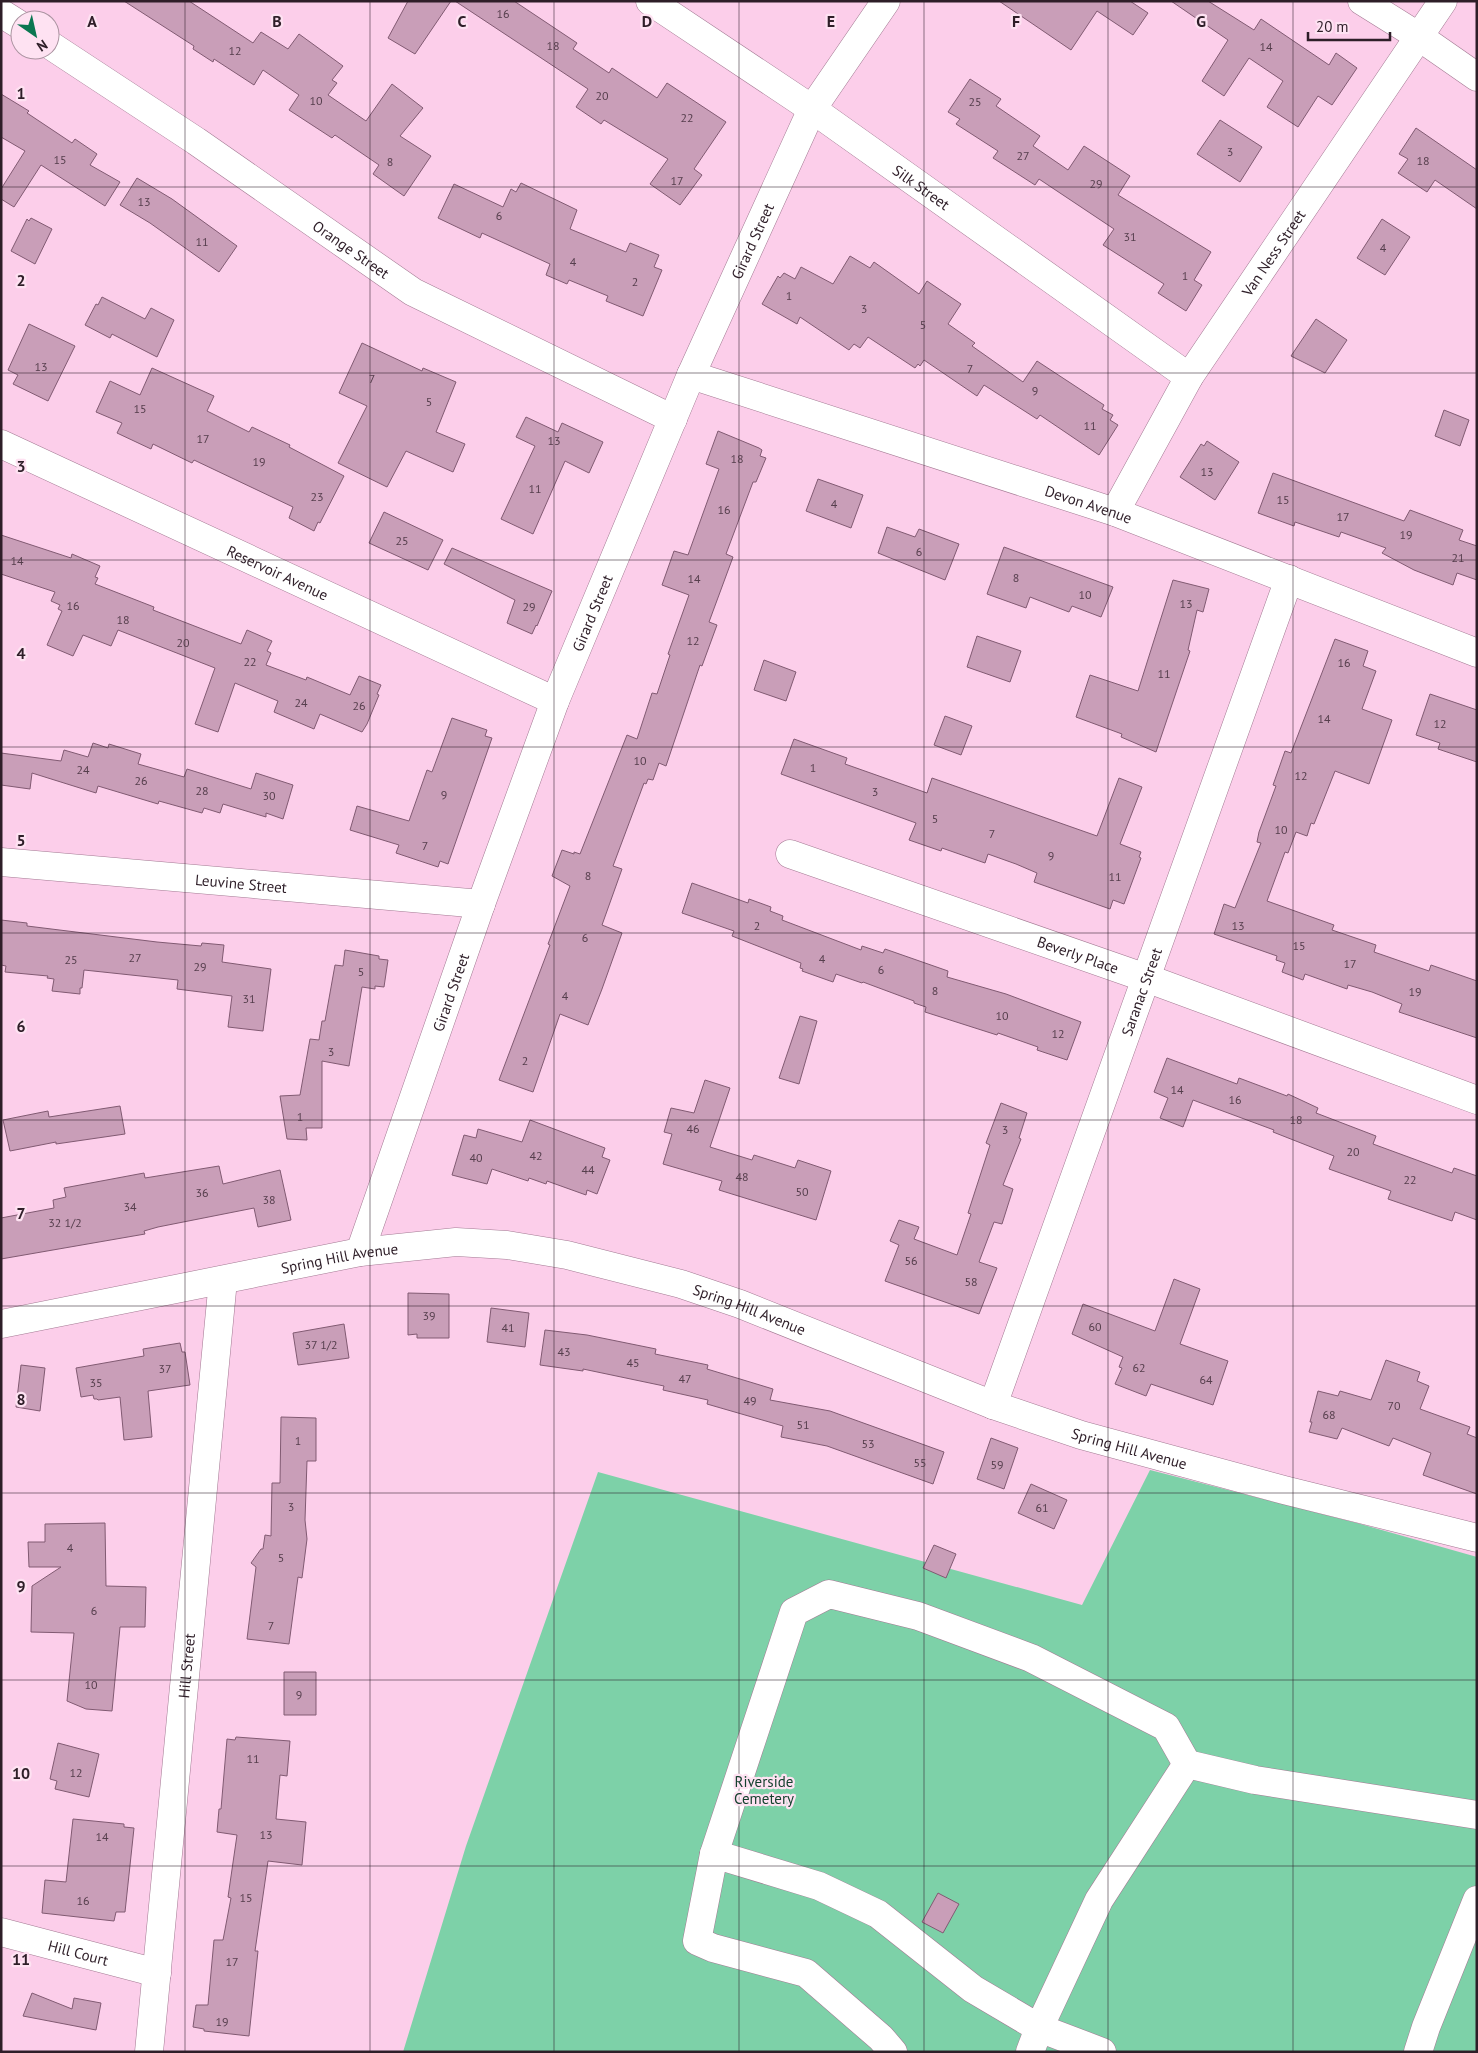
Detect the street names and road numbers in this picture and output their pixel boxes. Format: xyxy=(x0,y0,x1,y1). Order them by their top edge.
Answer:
street label: Silk Street xyxy=(889,160,954,214)
street label: Girard Street xyxy=(726,200,777,282)
street label: Van Ness Street xyxy=(1237,206,1309,300)
street label: Orange Street xyxy=(309,216,393,282)
street label: Devon Avenue xyxy=(1043,481,1135,527)
street label: Reservoir Avenue xyxy=(224,541,331,604)
street label: Girard Street xyxy=(567,572,616,654)
street label: Leuvine Street xyxy=(194,870,288,896)
street label: Beverly Place xyxy=(1035,931,1121,977)
street label: Saranac Street xyxy=(1117,945,1166,1038)
street label: Girard Street xyxy=(428,951,473,1034)
street label: Spring Hill Avenue xyxy=(279,1239,399,1277)
street label: Spring Hill Avenue xyxy=(691,1279,808,1339)
street label: Spring Hill Avenue xyxy=(1069,1423,1189,1473)
street label: Hill Street xyxy=(173,1632,199,1699)
street label: Hill Court xyxy=(46,1935,111,1969)

